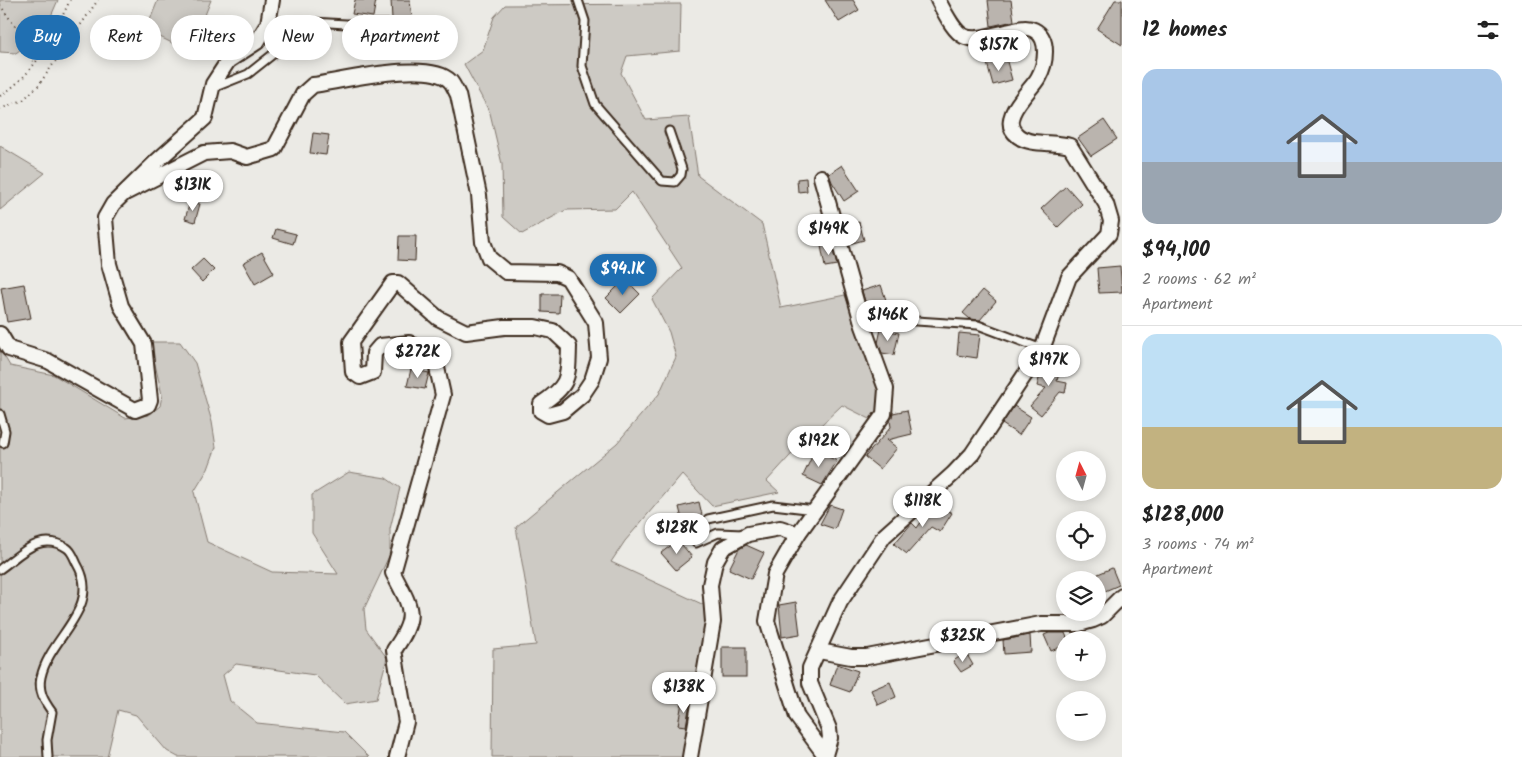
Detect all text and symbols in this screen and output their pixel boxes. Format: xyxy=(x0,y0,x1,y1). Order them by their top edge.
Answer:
text: 12 homes xyxy=(1142,14,1227,47)
chip: Buy xyxy=(15,15,80,60)
chip: Rent xyxy=(90,15,161,60)
chip: Filters xyxy=(171,15,254,60)
chip: New xyxy=(264,15,332,60)
chip: Apartment xyxy=(342,15,458,60)
icon: filters xyxy=(1474,16,1502,44)
pin: $157K xyxy=(964,30,1034,72)
text: $157K xyxy=(979,33,1019,58)
icon: home xyxy=(1277,101,1367,191)
pin: $131K xyxy=(158,170,228,212)
text: $131K xyxy=(174,173,212,198)
pin: $149K xyxy=(794,214,864,256)
text: $149K xyxy=(809,217,849,242)
text: $94,100 xyxy=(1142,234,1210,267)
pin: $94.1K xyxy=(582,254,664,296)
text: $94.1K xyxy=(601,257,645,282)
text: 2 rooms · 62 m² xyxy=(1142,267,1256,292)
text: Apartment xyxy=(1142,292,1213,317)
pin: $146K xyxy=(853,300,923,342)
text: $146K xyxy=(867,303,909,328)
pin: $272K xyxy=(383,336,453,379)
text: $272K xyxy=(395,340,441,365)
pin: $197K xyxy=(1014,344,1084,387)
text: $197K xyxy=(1029,348,1069,373)
icon: home xyxy=(1277,367,1367,457)
pin: $192K xyxy=(784,426,854,468)
text: $192K xyxy=(798,429,840,454)
north arrow xyxy=(1056,451,1106,501)
map controls xyxy=(1056,451,1106,741)
pin: $118K xyxy=(888,486,958,528)
text: $118K xyxy=(904,489,942,514)
text: $128,000 xyxy=(1142,499,1223,532)
button: locate xyxy=(1056,511,1106,561)
pin: $128K xyxy=(642,512,712,555)
text: $128K xyxy=(656,516,698,541)
text: 3 rooms · 74 m² xyxy=(1142,532,1254,557)
text: Apartment xyxy=(1142,557,1213,582)
button: layers xyxy=(1056,571,1106,621)
pin: $325K xyxy=(928,620,998,663)
text: $325K xyxy=(940,624,986,649)
button: + xyxy=(1056,631,1106,681)
pin: $138K xyxy=(649,672,719,714)
text: $138K xyxy=(663,675,705,700)
button: − xyxy=(1056,691,1106,741)

